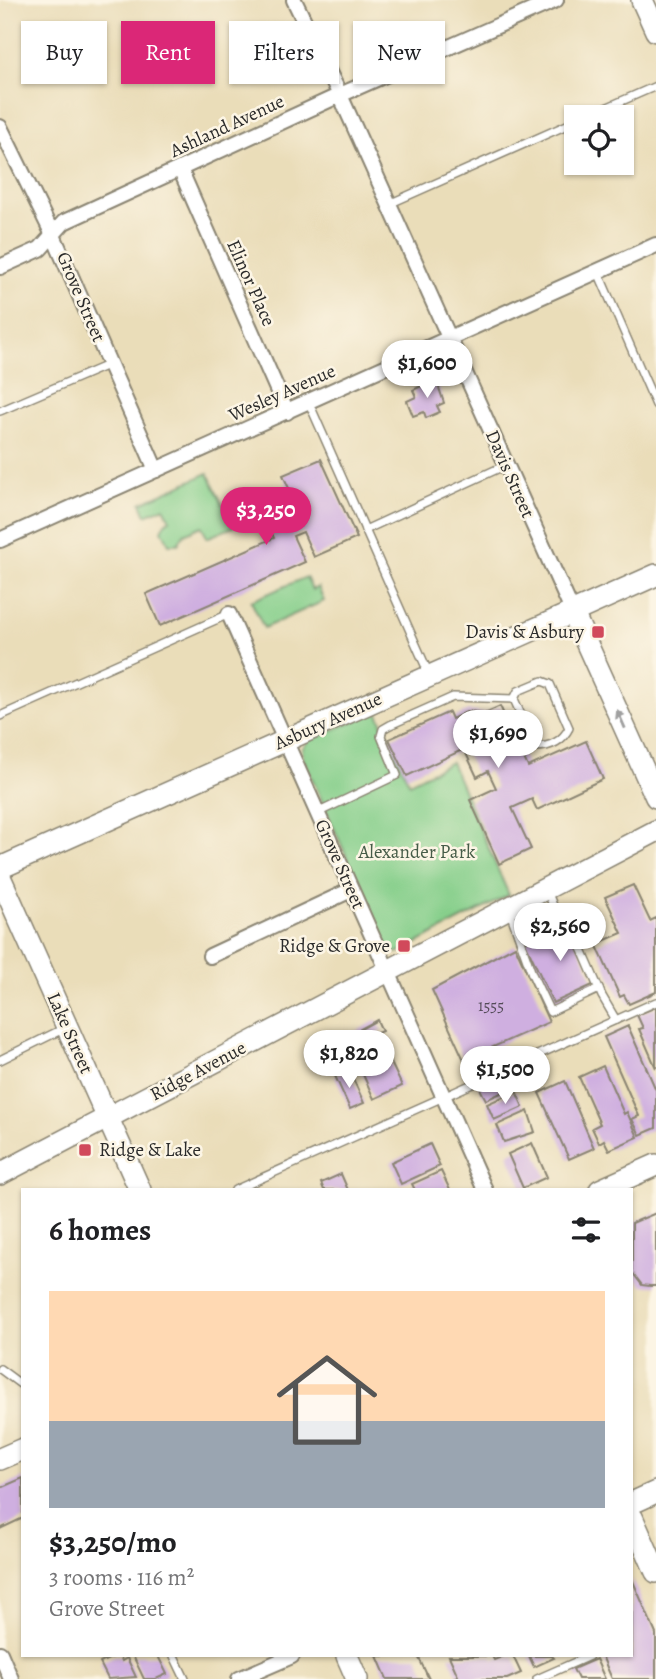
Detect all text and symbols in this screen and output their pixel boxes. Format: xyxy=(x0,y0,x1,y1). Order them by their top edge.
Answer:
chip: Buy xyxy=(21,21,107,84)
chip: Rent xyxy=(121,21,215,84)
chip: Filters xyxy=(229,21,339,84)
chip: New xyxy=(353,21,445,84)
street label: Ashland Avenue xyxy=(165,88,288,164)
map controls xyxy=(564,105,634,175)
button: locate xyxy=(564,105,634,175)
street label: Elinor Place xyxy=(220,236,282,330)
street label: Grove Street xyxy=(50,248,112,346)
pin: $1,600 xyxy=(370,340,484,400)
text: $1,600 xyxy=(397,347,457,378)
street label: Wesley Avenue xyxy=(224,358,340,429)
street label: Davis Street xyxy=(479,426,541,522)
pin: $3,250 xyxy=(209,488,323,547)
text: $3,250 xyxy=(236,494,296,525)
place label: Davis & Asbury xyxy=(465,619,585,645)
marker: Davis & Asbury xyxy=(590,624,606,640)
street label: Asbury Avenue xyxy=(269,686,386,757)
one-way arrow xyxy=(615,709,627,729)
pin: $1,690 xyxy=(441,710,555,770)
text: $1,690 xyxy=(469,717,527,748)
street label: Grove Street xyxy=(309,815,371,913)
park label: Alexander Park xyxy=(358,839,476,865)
pin: $2,560 xyxy=(503,904,617,963)
text: $2,560 xyxy=(530,910,590,941)
place label: Ridge & Grove xyxy=(279,933,390,959)
marker: Ridge & Grove xyxy=(396,938,412,954)
street label: Lake Street xyxy=(41,988,99,1078)
house number: 1555 xyxy=(478,995,504,1017)
pin: $1,820 xyxy=(292,1030,406,1090)
street label: Ridge Avenue xyxy=(145,1035,251,1107)
text: $1,820 xyxy=(320,1037,378,1068)
pin: $1,500 xyxy=(448,1046,562,1106)
text: $1,500 xyxy=(476,1053,534,1084)
place label: Ridge & Lake xyxy=(99,1137,201,1163)
marker: Ridge & Lake xyxy=(77,1142,93,1158)
text: 6 homes xyxy=(49,1210,151,1250)
icon: filters xyxy=(567,1211,605,1249)
icon: home xyxy=(264,1337,390,1463)
text: $3,250/mo xyxy=(49,1522,177,1562)
text: 3 rooms · 116 m² xyxy=(49,1562,194,1593)
text: Grove Street xyxy=(49,1593,165,1624)

